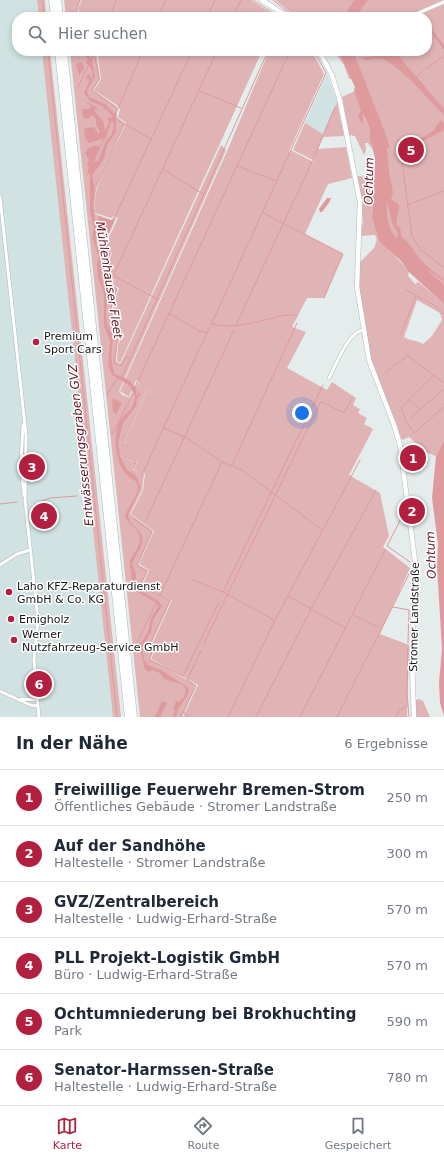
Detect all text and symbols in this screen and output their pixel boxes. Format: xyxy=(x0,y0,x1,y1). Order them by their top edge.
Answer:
search box xyxy=(12,12,432,56)
icon: search xyxy=(26,23,48,45)
text: Hier suchen xyxy=(58,25,147,43)
pin: 5 xyxy=(398,135,424,165)
water label: Ochtum xyxy=(362,157,376,205)
water label: Mühlenhauser Fleet xyxy=(93,220,125,341)
place label: Premium Sport Cars xyxy=(44,330,102,356)
marker: Premium Sport Cars xyxy=(31,337,41,347)
water label: Entwässerungsgraben GVZ xyxy=(65,362,96,527)
your location xyxy=(292,403,312,423)
pin: 1 xyxy=(400,443,426,473)
pin: 3 xyxy=(19,452,45,482)
pin: 2 xyxy=(399,496,425,526)
pin: 4 xyxy=(31,501,57,531)
water label: Ochtum xyxy=(423,531,439,579)
street label: Stromer Landstraße xyxy=(407,562,422,672)
place label: Laho KFZ-Reparaturdienst GmbH & Co. KG xyxy=(17,580,161,606)
marker: Laho KFZ-Reparaturdienst GmbH & Co. KG xyxy=(4,587,14,597)
place label: Emigholz xyxy=(19,613,69,626)
marker: Emigholz xyxy=(6,614,16,624)
place label: Werner Nutzfahrzeug-Service GmbH xyxy=(22,628,179,654)
marker: Werner Nutzfahrzeug-Service GmbH xyxy=(9,635,19,645)
pin: 6 xyxy=(26,669,52,699)
text: In der Nähe xyxy=(16,733,128,753)
text: 6 Ergebnisse xyxy=(344,736,428,751)
text: Freiwillige Feuerwehr Bremen-Strom xyxy=(54,781,365,799)
text: 1 xyxy=(24,790,34,805)
text: 250 m xyxy=(386,790,428,805)
text: Öffentliches Gebäude · Stromer Landstraße xyxy=(54,799,337,814)
text: Auf der Sandhöhe xyxy=(54,837,206,855)
text: 2 xyxy=(24,846,34,861)
text: 300 m xyxy=(386,846,428,861)
text: Haltestelle · Stromer Landstraße xyxy=(54,855,266,870)
text: GVZ/Zentralbereich xyxy=(54,893,219,911)
text: 3 xyxy=(24,902,34,917)
text: 570 m xyxy=(386,902,428,917)
text: Haltestelle · Ludwig-Erhard-Straße xyxy=(54,911,277,926)
text: PLL Projekt-Logistik GmbH xyxy=(54,949,280,967)
text: 4 xyxy=(24,958,34,973)
text: 570 m xyxy=(386,958,428,973)
text: Büro · Ludwig-Erhard-Straße xyxy=(54,967,238,982)
text: Ochtumniederung bei Brokhuchting xyxy=(54,1005,356,1023)
text: 5 xyxy=(24,1014,34,1029)
text: 590 m xyxy=(386,1014,428,1029)
text: Park xyxy=(54,1023,82,1038)
text: Senator-Harmssen-Straße xyxy=(54,1061,274,1079)
text: 6 xyxy=(24,1070,34,1085)
text: 780 m xyxy=(386,1070,428,1085)
text: Haltestelle · Ludwig-Erhard-Straße xyxy=(54,1079,277,1094)
tab: Karte xyxy=(53,1115,82,1152)
tab: Route xyxy=(187,1115,219,1152)
tab: Gespeichert xyxy=(325,1115,391,1152)

